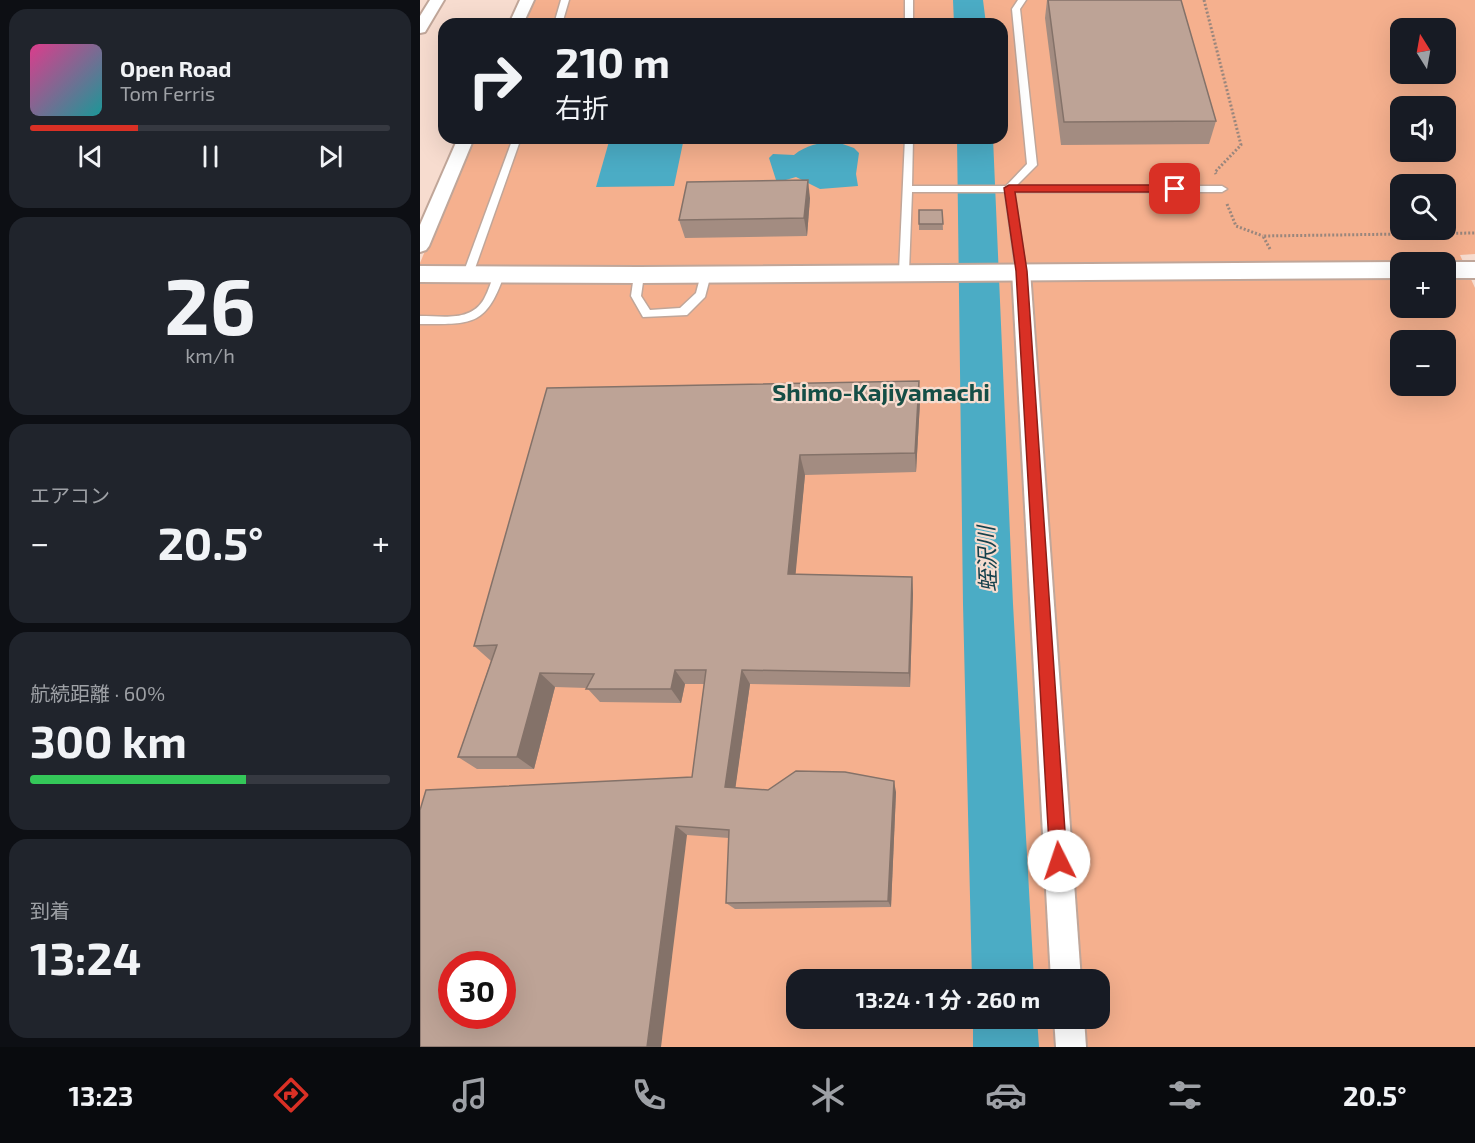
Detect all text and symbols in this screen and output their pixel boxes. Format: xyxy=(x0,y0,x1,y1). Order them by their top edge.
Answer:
north arrow xyxy=(1390,18,1456,84)
map controls xyxy=(1390,18,1456,396)
text: 210 m xyxy=(555,36,670,86)
icon: right xyxy=(456,42,534,120)
text: Open Road xyxy=(120,55,232,81)
text: Tom Ferris xyxy=(120,81,215,105)
text: 右折 xyxy=(555,91,609,123)
button: sound xyxy=(1390,96,1456,162)
icon: previous xyxy=(74,140,107,173)
icon: pause xyxy=(194,140,227,173)
icon: next xyxy=(314,140,347,173)
pin xyxy=(1149,163,1200,214)
icon: arrive xyxy=(1158,172,1191,205)
button: search xyxy=(1390,174,1456,240)
button: + xyxy=(1390,252,1456,318)
text: 26 xyxy=(164,257,256,351)
button: − xyxy=(1390,330,1456,396)
text: km/h xyxy=(185,343,235,367)
district label: Shimo-Kajiyamachi xyxy=(772,377,990,406)
text: エアコン xyxy=(30,483,110,507)
text: 20.5° xyxy=(158,515,263,569)
text: − xyxy=(30,522,49,562)
text: + xyxy=(372,522,390,562)
water label: 蛭沢川 xyxy=(972,524,1000,592)
text: 航続距離 · 60% xyxy=(30,681,165,705)
text: 300 km xyxy=(30,713,187,767)
position arrow xyxy=(1027,829,1091,893)
text: 到着 xyxy=(30,898,70,922)
text: 13:24 xyxy=(30,930,141,984)
speed limit sign: 30 xyxy=(438,951,516,1029)
text: 13:24 · 1 分 · 260 m xyxy=(856,986,1040,1012)
icon: directions xyxy=(270,1074,312,1116)
icon: music xyxy=(449,1074,491,1116)
icon: phone xyxy=(628,1074,670,1116)
icon: climate xyxy=(807,1074,849,1116)
icon: car xyxy=(985,1074,1027,1116)
icon: filters xyxy=(1164,1074,1206,1116)
text: 13:23 xyxy=(68,1079,133,1111)
text: 20.5° xyxy=(1343,1079,1407,1111)

